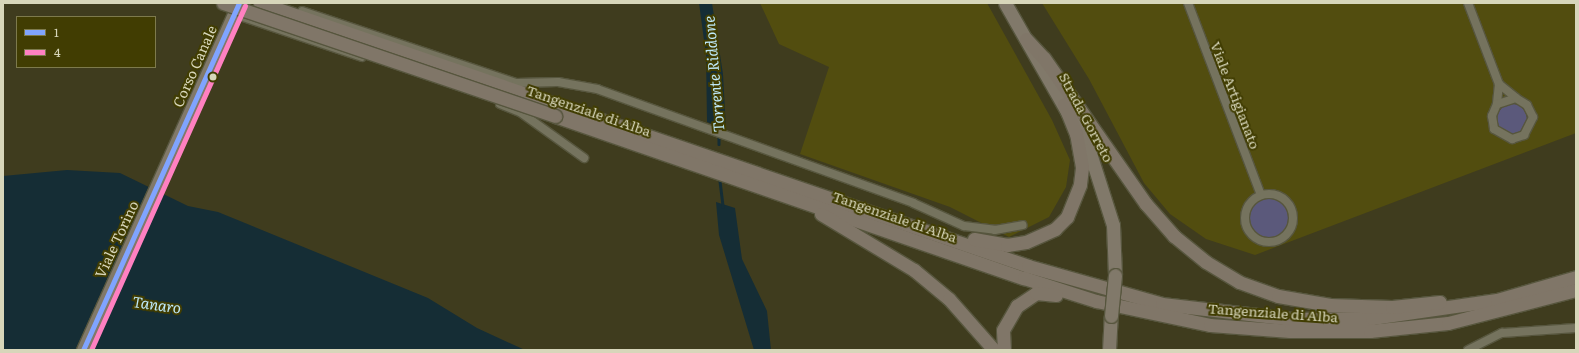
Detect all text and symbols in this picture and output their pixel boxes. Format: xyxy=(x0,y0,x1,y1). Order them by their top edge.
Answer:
water label: Torrente Riddone xyxy=(699,15,727,133)
legend xyxy=(16,16,156,68)
text: 1 xyxy=(54,23,59,41)
street label: Corso Canale xyxy=(169,23,219,109)
street label: Viale Artigianato xyxy=(1208,39,1264,151)
text: 4 xyxy=(54,43,61,61)
street label: Strada Gorreto xyxy=(1056,69,1118,165)
unlabelled marker xyxy=(208,72,218,82)
street label: Tangenziale di Alba xyxy=(525,81,653,139)
street label: Tangenziale di Alba xyxy=(831,187,959,245)
street label: Viale Torino xyxy=(91,198,141,280)
water label: Tanaro xyxy=(132,292,182,316)
street label: Tangenziale di Alba xyxy=(1207,299,1339,325)

